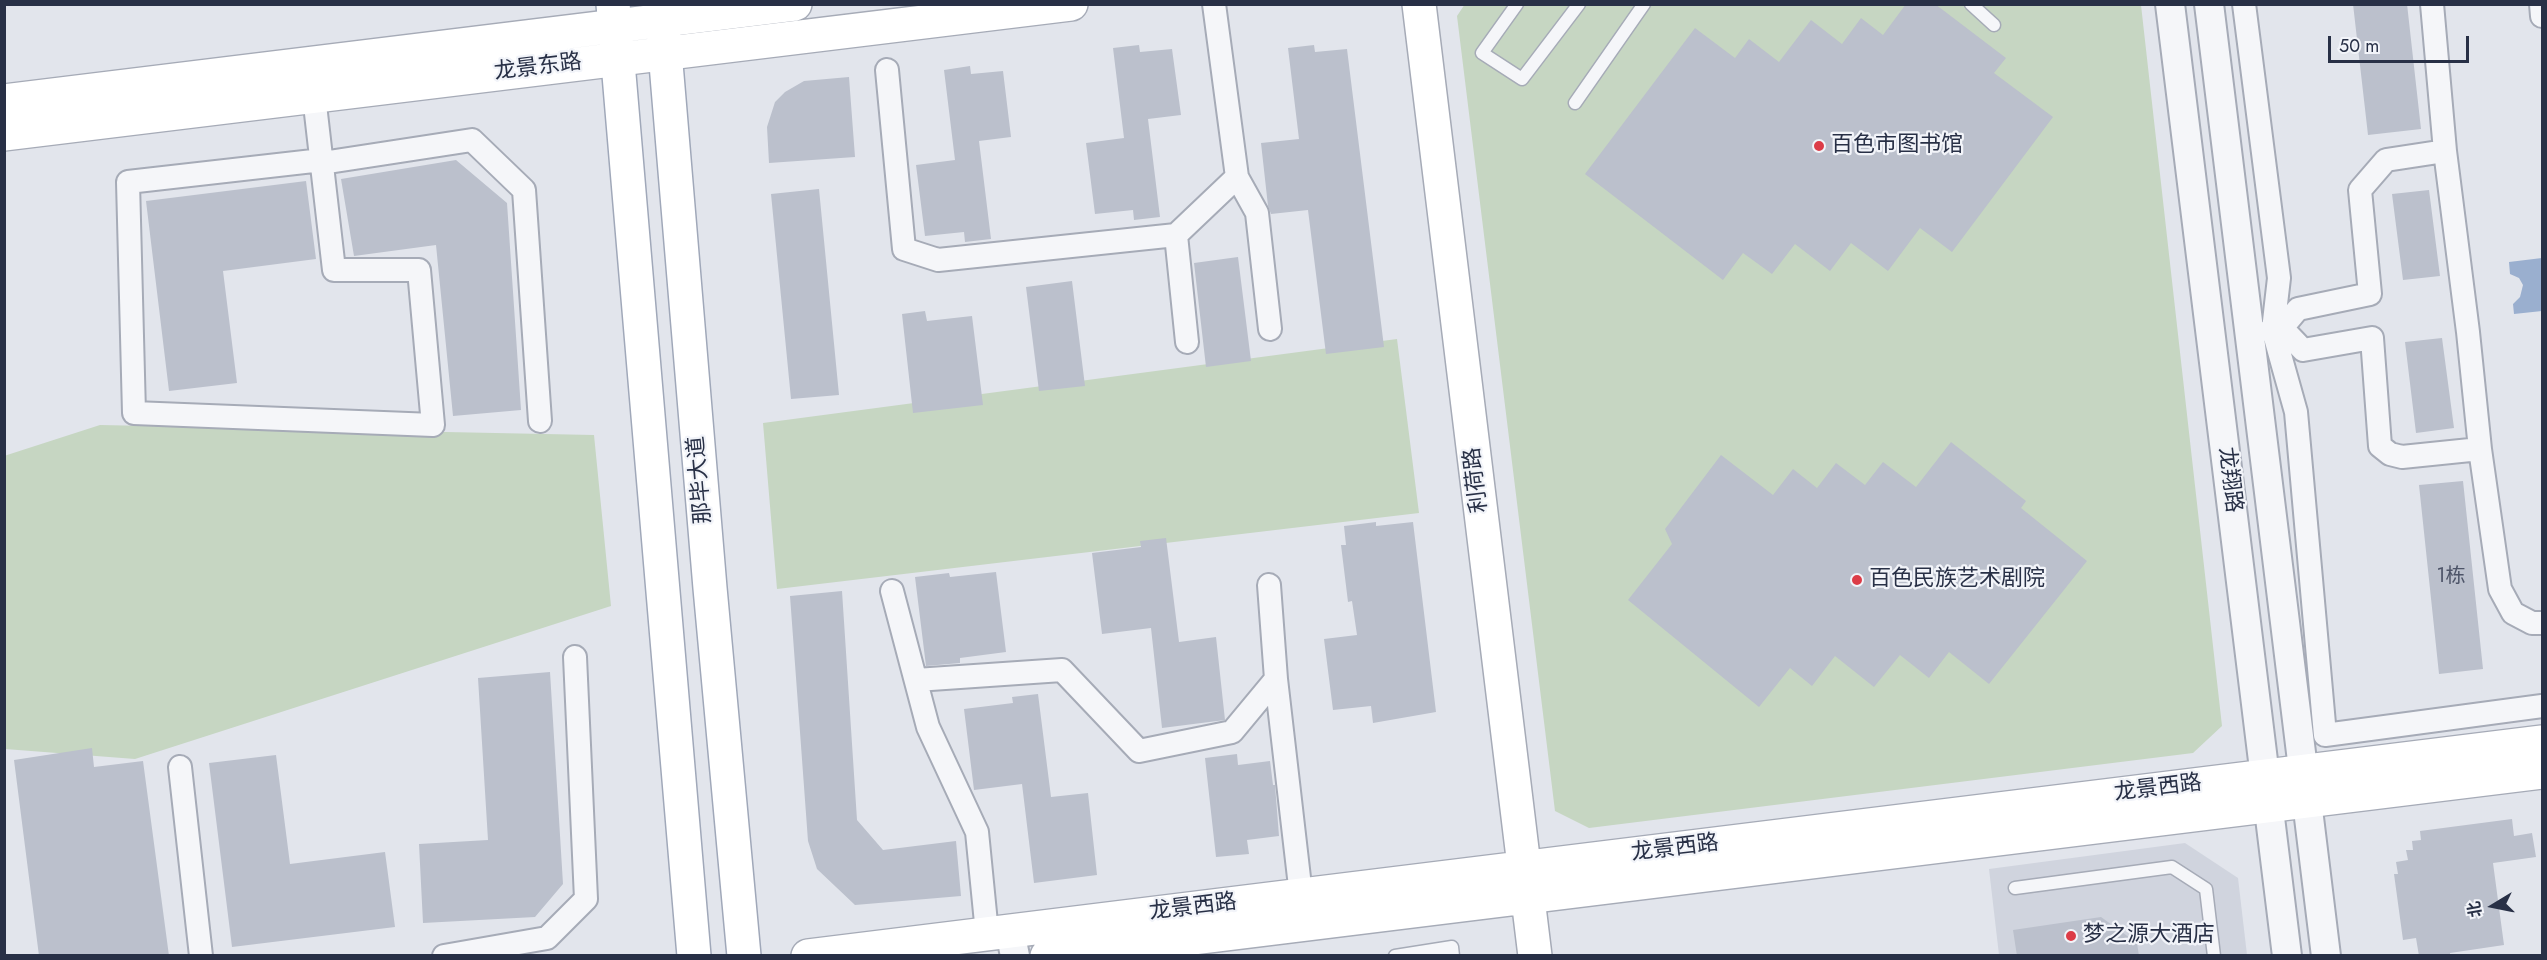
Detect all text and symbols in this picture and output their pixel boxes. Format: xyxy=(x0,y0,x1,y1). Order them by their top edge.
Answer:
scale bar xyxy=(2331,24,2472,62)
text: 50 m xyxy=(2339,33,2379,59)
street label: 龙景东路 xyxy=(493,50,583,86)
place label: 百色市图书馆 xyxy=(1831,133,1963,159)
marker: 百色市图书馆 xyxy=(1812,139,1826,153)
street label: 那毕大道 xyxy=(684,435,718,525)
street label: 利荷路 xyxy=(1460,446,1494,514)
street label: 龙翔路 xyxy=(2212,446,2246,514)
house number: 1栋 xyxy=(2437,565,2465,589)
place label: 百色民族艺术剧院 xyxy=(1869,567,2045,593)
marker: 百色民族艺术剧院 xyxy=(1850,573,1864,587)
street label: 龙景西路 xyxy=(2113,771,2203,807)
street label: 龙景西路 xyxy=(1630,831,1720,867)
north arrow xyxy=(2463,876,2523,936)
street label: 龙景西路 xyxy=(1148,890,1238,926)
text: 北 xyxy=(2462,899,2487,919)
place label: 梦之源大酒店 xyxy=(2083,923,2215,949)
marker: 梦之源大酒店 xyxy=(2064,929,2078,943)

